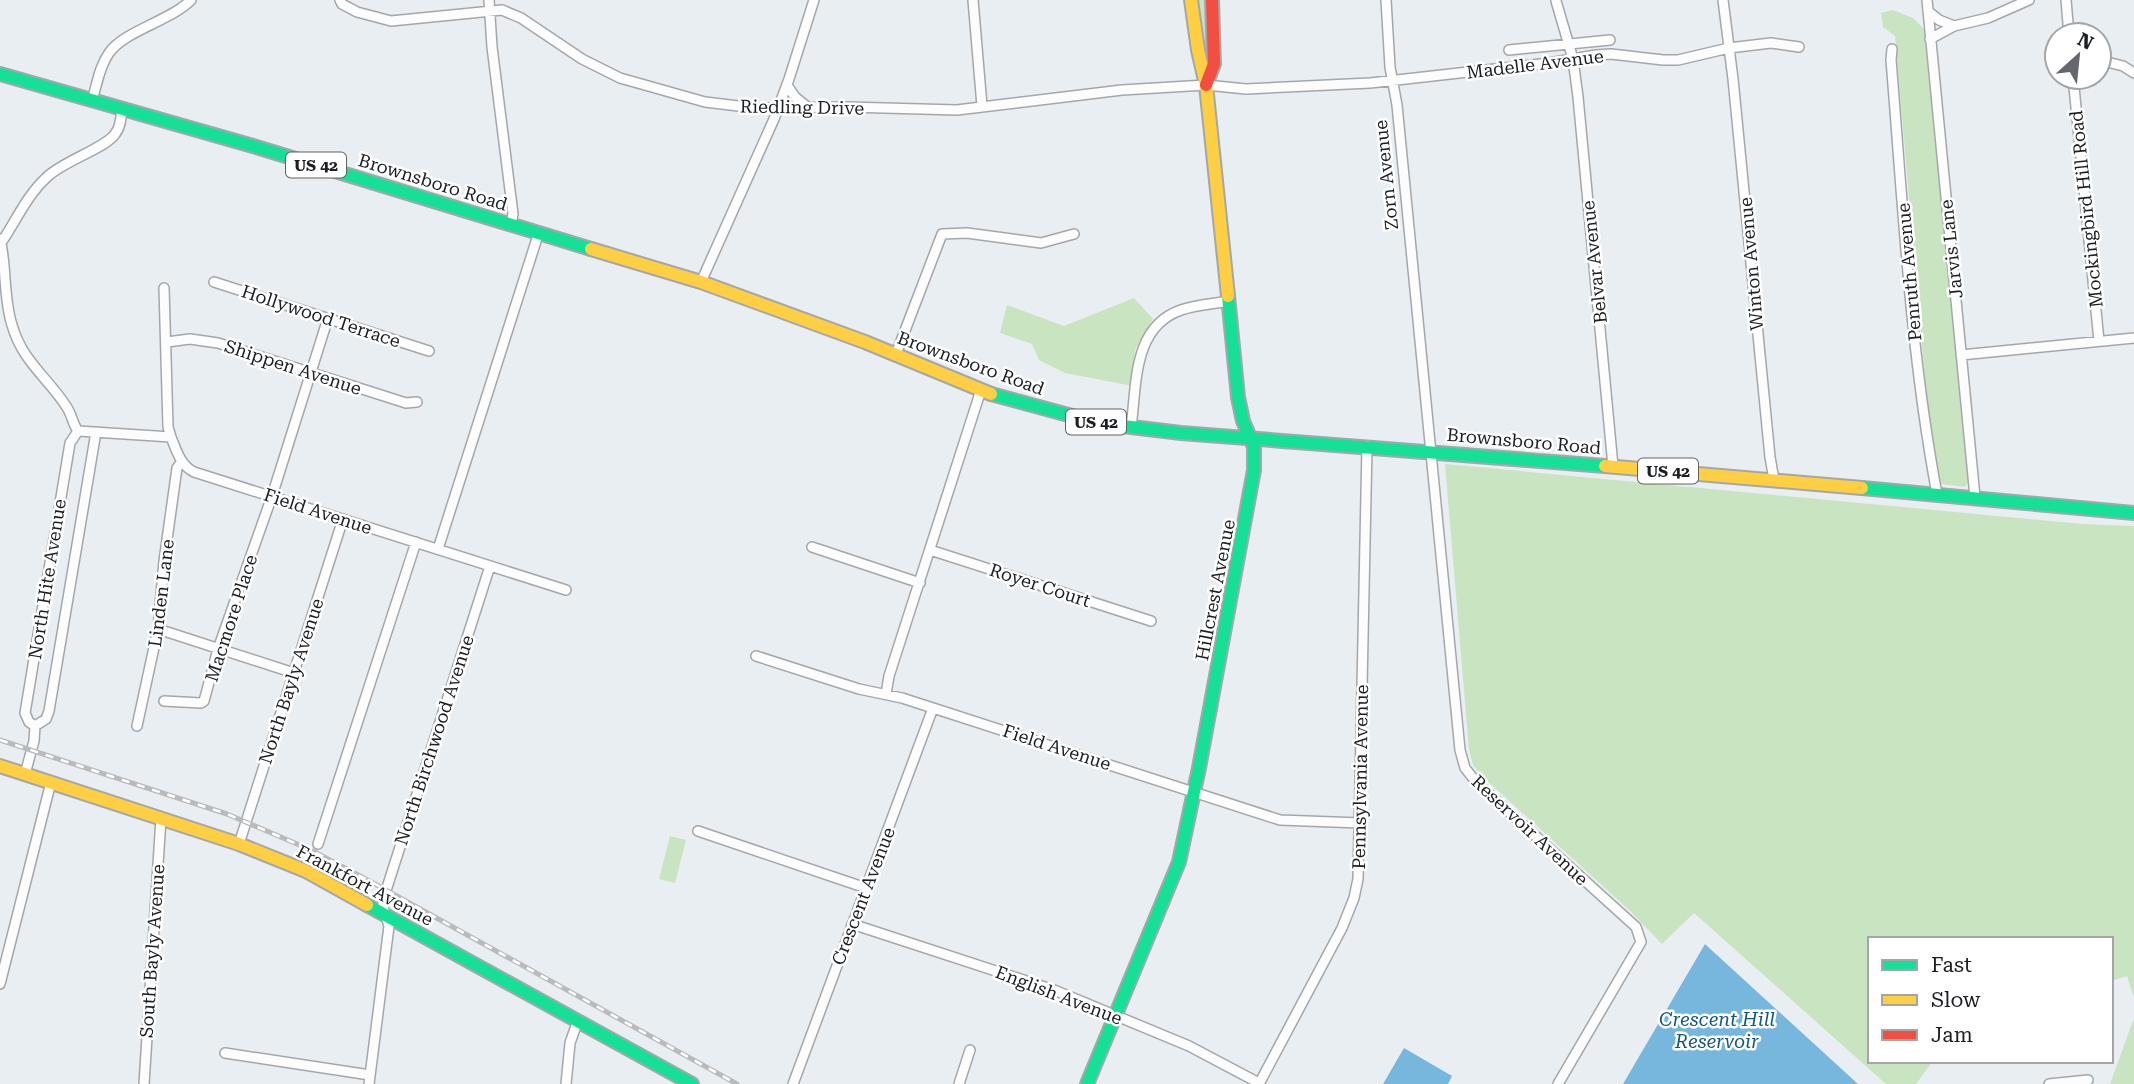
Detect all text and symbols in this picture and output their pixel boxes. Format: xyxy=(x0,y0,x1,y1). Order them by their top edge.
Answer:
north arrow xyxy=(2043,21,2113,91)
text: N xyxy=(2074,28,2098,55)
street label: Madelle Avenue xyxy=(1465,45,1605,83)
street label: Riedling Drive xyxy=(740,95,865,119)
street label: Mockingbird Hill Road xyxy=(2065,109,2107,309)
street label: Zorn Avenue xyxy=(1370,119,1402,231)
street label: Brownsboro Road xyxy=(356,149,510,215)
road number: US 42 xyxy=(286,153,346,178)
street label: Winton Avenue xyxy=(1735,196,1767,332)
street label: Jarvis Lane xyxy=(1935,198,1967,299)
street label: Belvar Avenue xyxy=(1577,199,1611,325)
street label: Penruth Avenue xyxy=(1892,202,1926,342)
street label: Hollywood Terrace xyxy=(239,280,403,352)
street label: Brownsboro Road xyxy=(895,327,1048,399)
street label: Shippen Avenue xyxy=(222,335,364,399)
road number: US 42 xyxy=(1066,410,1126,434)
street label: Brownsboro Road xyxy=(1446,424,1602,458)
road number: US 42 xyxy=(1638,458,1698,484)
street label: Field Avenue xyxy=(261,484,375,538)
street label: North Hite Avenue xyxy=(24,497,70,661)
street label: Hillcrest Avenue xyxy=(1191,518,1239,662)
street label: Linden Lane xyxy=(144,538,178,648)
street label: Macmore Place xyxy=(201,552,261,684)
street label: Royer Court xyxy=(987,559,1093,611)
street label: North Bayly Avenue xyxy=(254,595,328,767)
street label: North Birchwood Avenue xyxy=(390,632,478,848)
street label: Pennsylvania Avenue xyxy=(1348,684,1372,870)
street label: Field Avenue xyxy=(1000,720,1114,774)
street label: Reservoir Avenue xyxy=(1467,771,1593,889)
street label: Crescent Avenue xyxy=(827,824,899,968)
street label: Frankfort Avenue xyxy=(293,840,437,930)
street label: South Bayly Avenue xyxy=(135,863,169,1038)
legend xyxy=(1868,937,2113,1063)
text: Fast xyxy=(1931,953,1972,977)
street label: English Avenue xyxy=(993,961,1125,1029)
text: Slow xyxy=(1931,988,1981,1012)
water label: Crescent Hill Reservoir xyxy=(1659,1008,1775,1053)
text: Jam xyxy=(1931,1023,1973,1047)

